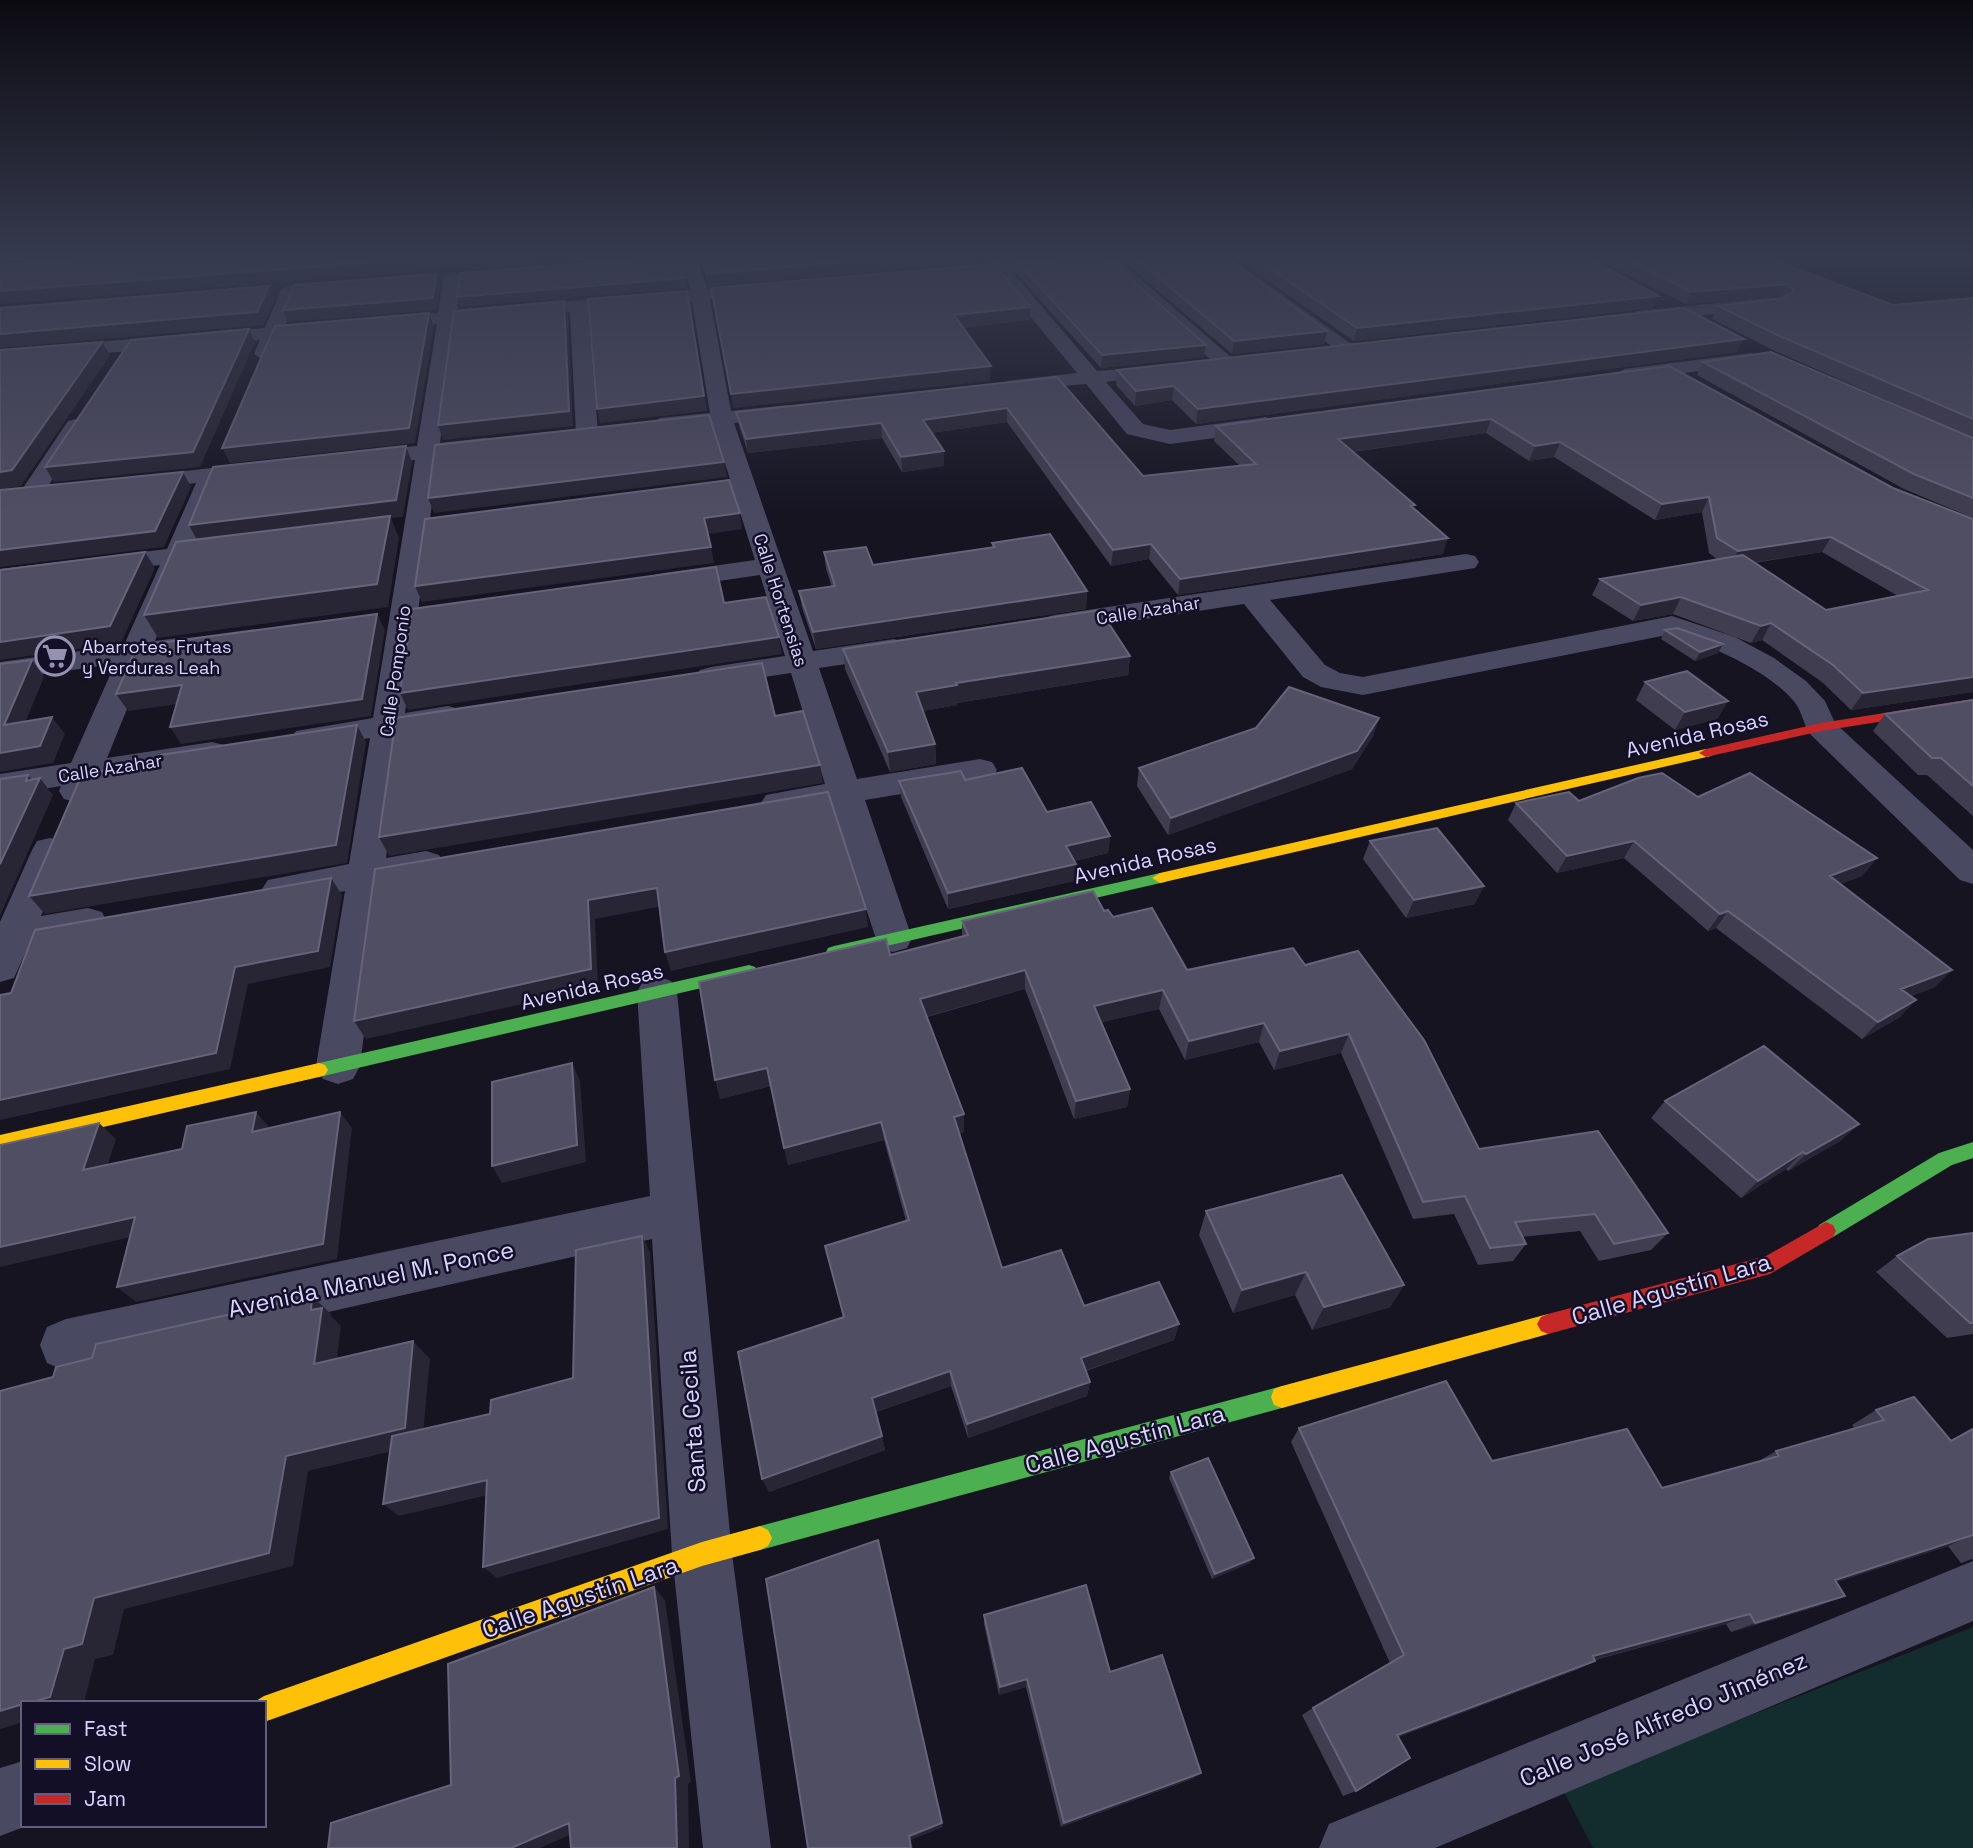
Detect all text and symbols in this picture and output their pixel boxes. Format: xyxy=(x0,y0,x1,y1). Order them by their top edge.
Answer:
street label: Calle Hortensias xyxy=(749,530,813,670)
street label: Calle Azahar xyxy=(1094,590,1202,630)
street label: Calle Pomponio xyxy=(374,604,416,738)
supermarket icon: Abarrotes, Frutas y Verduras Leah xyxy=(34,635,76,677)
place label: Abarrotes, Frutas y Verduras Leah xyxy=(82,635,231,679)
street label: Avenida Rosas xyxy=(1623,704,1771,764)
street label: Calle Azahar xyxy=(56,748,164,788)
street label: Avenida Rosas xyxy=(1071,830,1219,890)
street label: Avenida Rosas xyxy=(518,956,666,1016)
street label: Avenida Manuel M. Ponce xyxy=(225,1234,517,1324)
street label: Calle Agustín Lara xyxy=(1568,1246,1774,1332)
street label: Santa Cecila xyxy=(672,1348,712,1494)
street label: Calle Agustín Lara xyxy=(1022,1397,1229,1481)
street label: Calle Agustín Lara xyxy=(478,1549,683,1645)
street label: Calle José Alfredo Jiménez xyxy=(1515,1644,1811,1794)
legend xyxy=(21,1701,266,1827)
text: Fast xyxy=(84,1715,128,1742)
text: Slow xyxy=(84,1750,132,1777)
text: Jam xyxy=(84,1785,126,1812)

